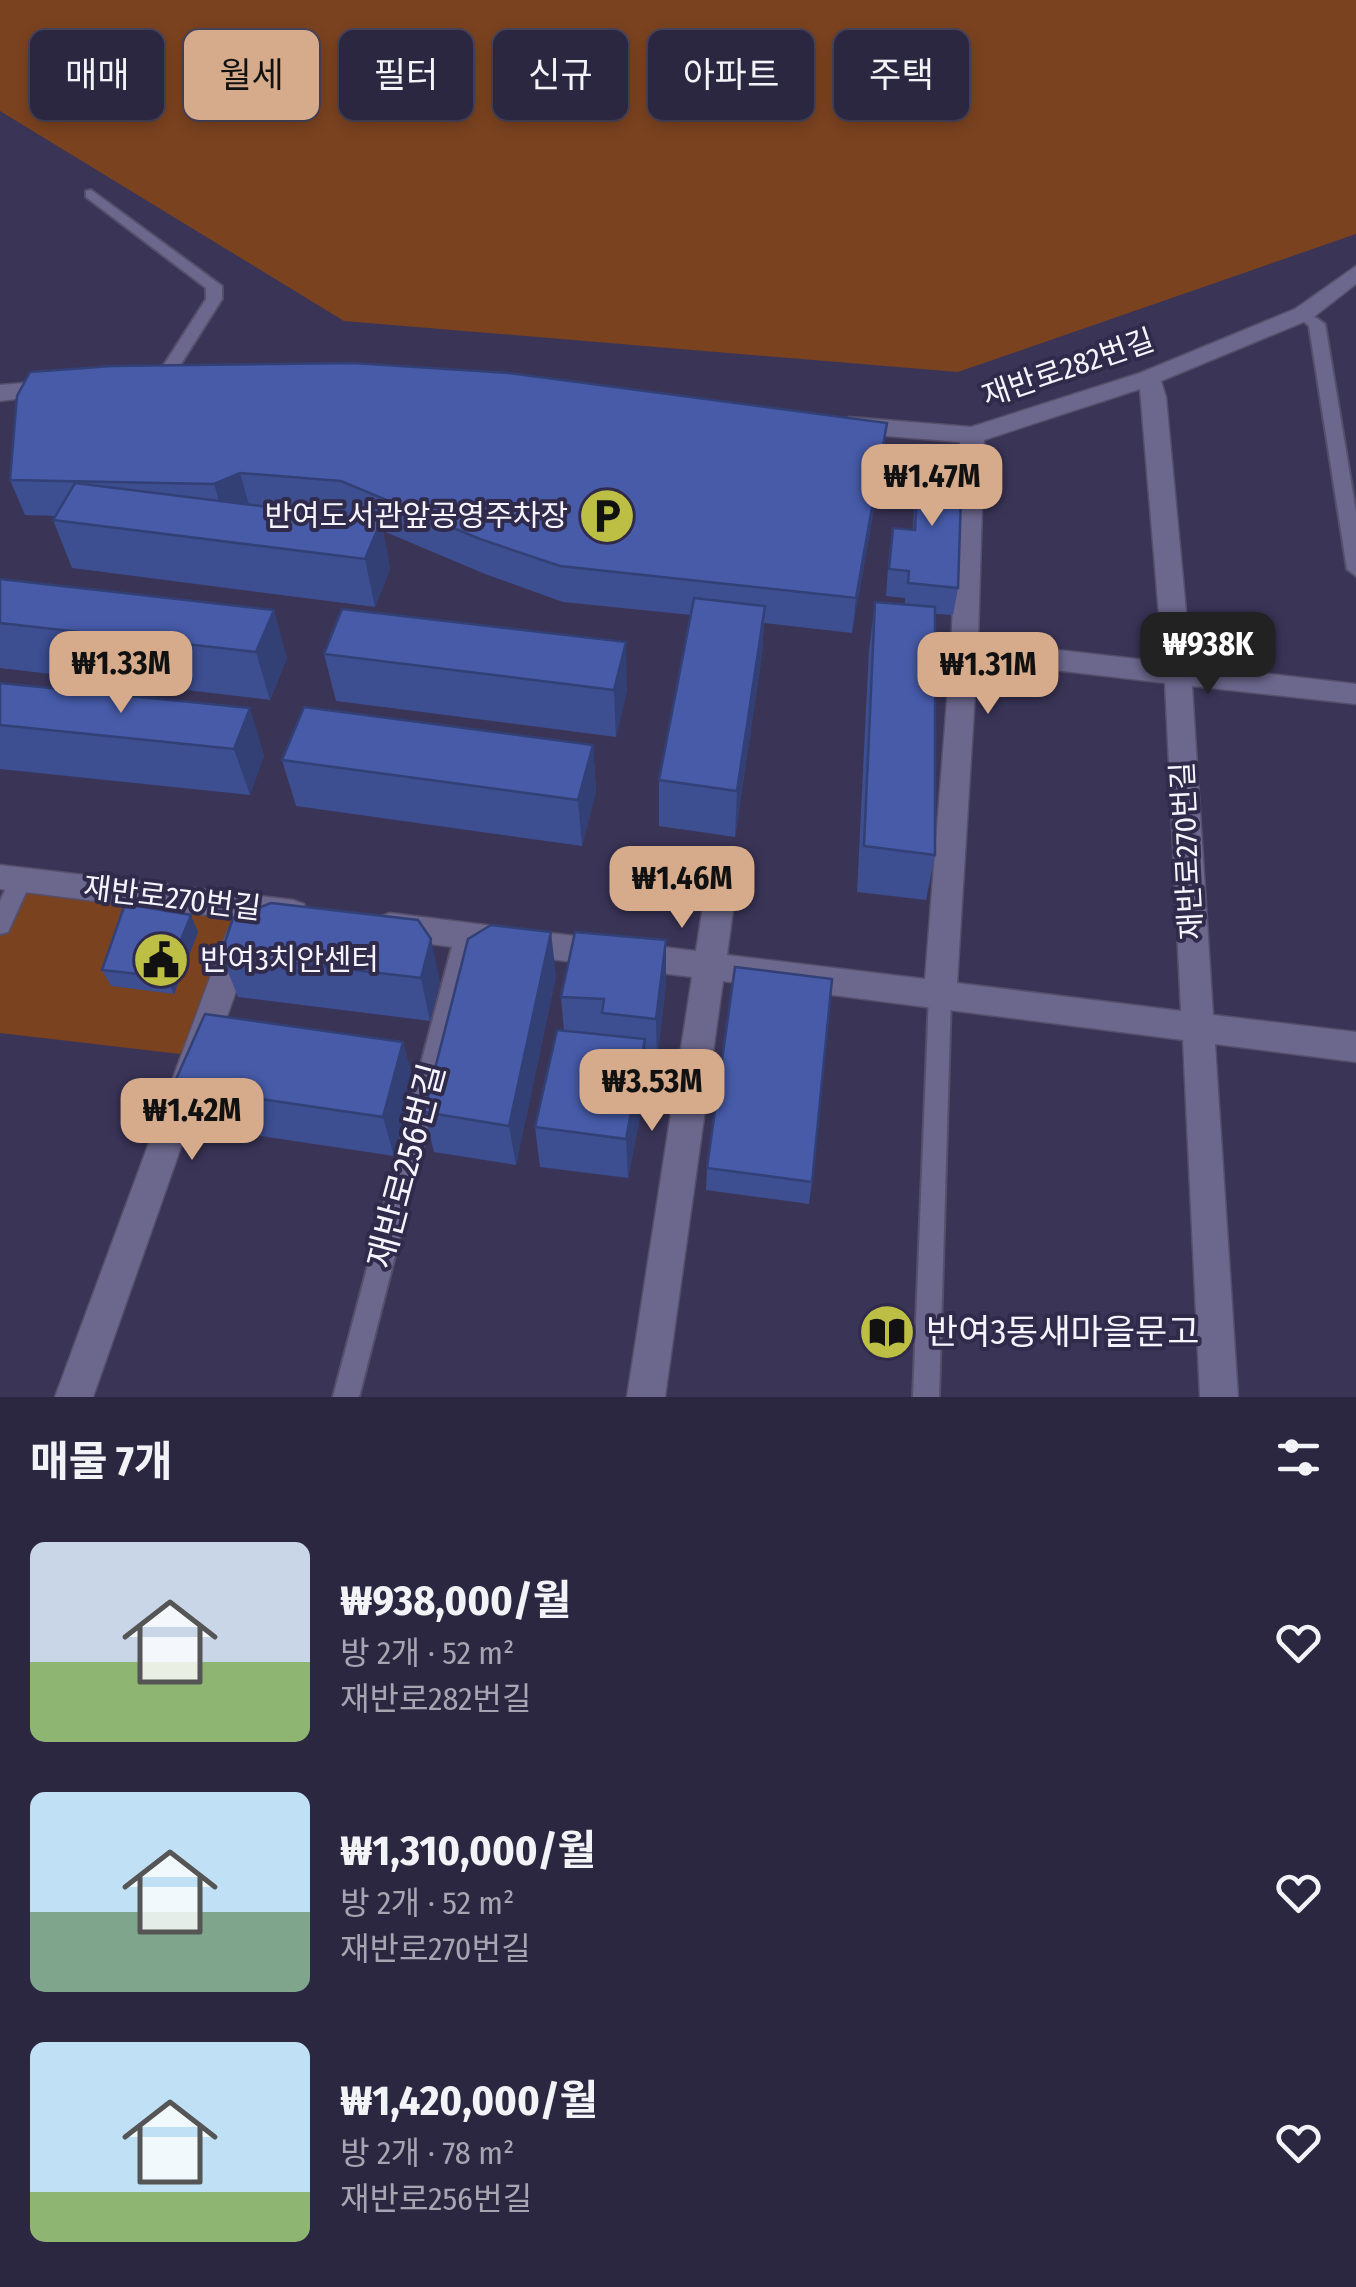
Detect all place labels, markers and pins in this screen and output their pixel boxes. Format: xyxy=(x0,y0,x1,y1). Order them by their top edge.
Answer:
pin: ₩1.47M xyxy=(851,444,1013,529)
parking icon: 반여도서관앞공영주차장 xyxy=(577,486,637,546)
place label: 반여도서관앞공영주차장 xyxy=(264,498,568,534)
pin: ₩938K xyxy=(1138,612,1278,697)
pin: ₩1.33M xyxy=(40,631,202,716)
pin: ₩1.31M xyxy=(907,632,1069,717)
pin: ₩1.46M xyxy=(601,846,763,931)
public building icon: 반여3치안센터 xyxy=(131,930,191,990)
place label: 반여3치안센터 xyxy=(200,942,379,978)
pin: ₩3.53M xyxy=(571,1049,733,1134)
pin: ₩1.42M xyxy=(111,1078,273,1163)
library icon: 반여3동새마을문고 xyxy=(857,1302,917,1362)
place label: 반여3동새마을문고 xyxy=(926,1311,1199,1353)

